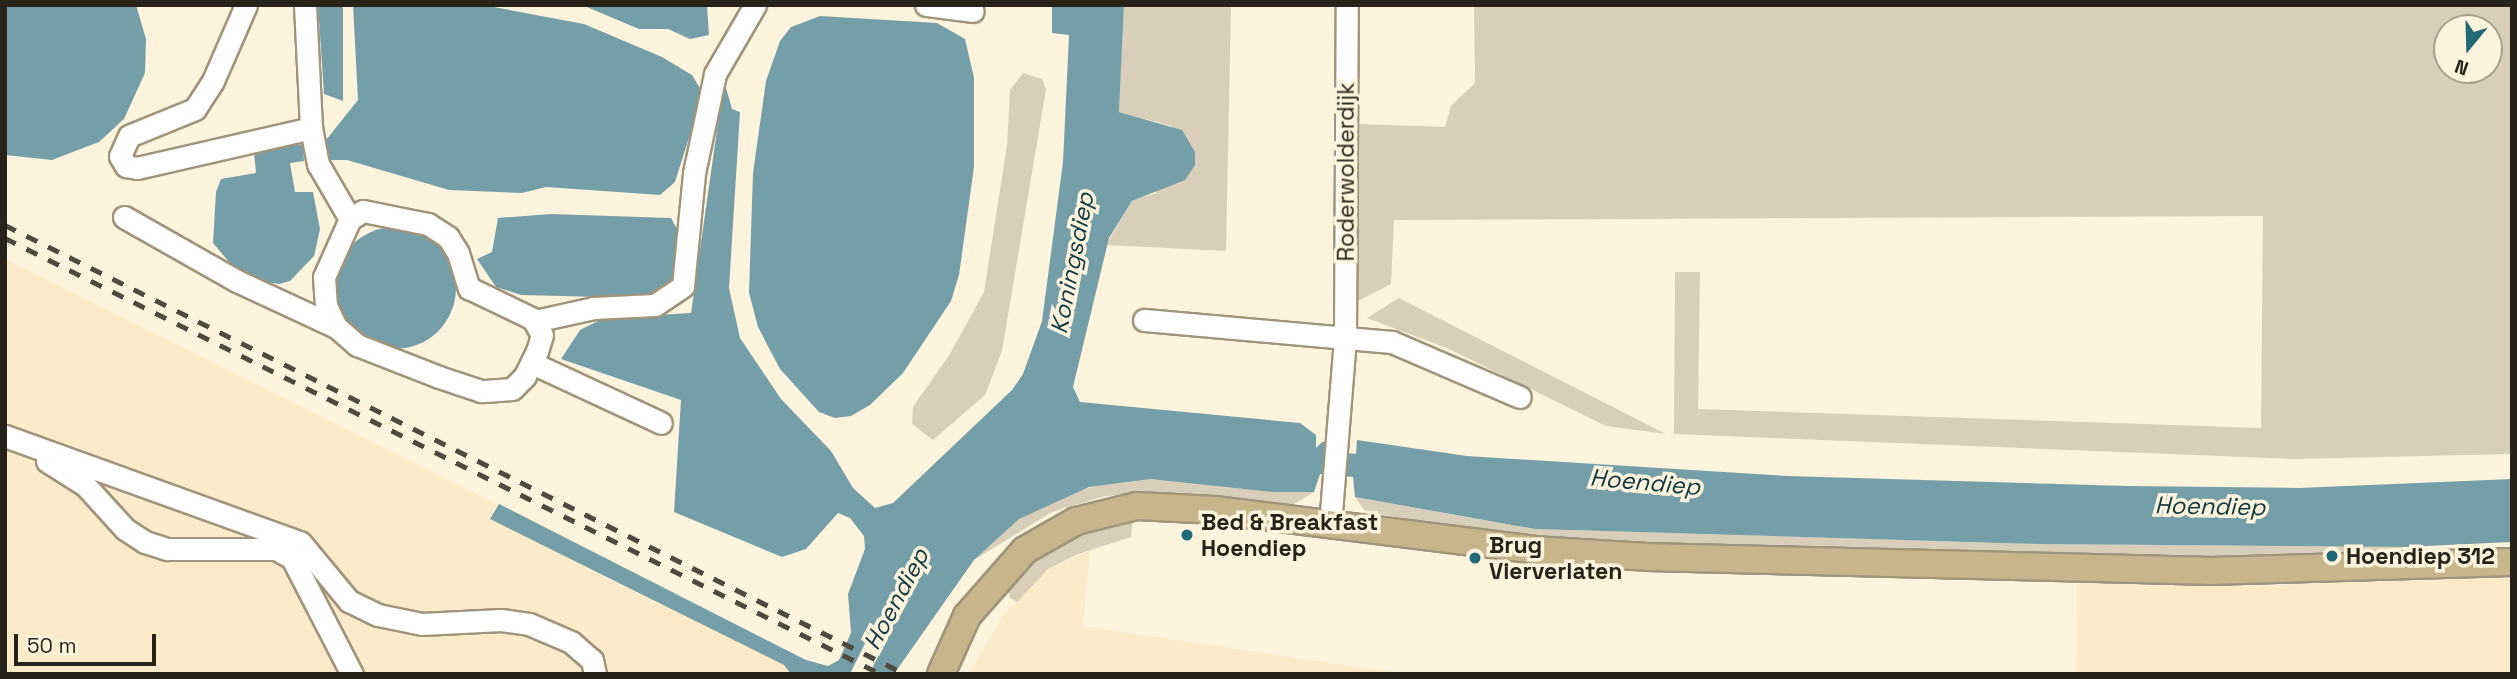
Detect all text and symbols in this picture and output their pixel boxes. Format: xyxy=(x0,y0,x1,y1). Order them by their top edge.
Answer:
north arrow xyxy=(2433,14,2503,84)
text: N xyxy=(2452,54,2472,81)
street label: Roderwolderdijk xyxy=(1332,82,1360,262)
water label: Koningsdiep xyxy=(1044,190,1100,336)
water label: Hoendiep xyxy=(1589,463,1701,501)
water label: Hoendiep xyxy=(2155,491,2265,521)
place label: Bed & Breakfast Hoendiep xyxy=(1201,508,1378,562)
marker: Bed & Breakfast Hoendiep xyxy=(1179,527,1195,543)
place label: Brug Vierverlaten xyxy=(1489,531,1622,585)
place label: Hoendiep 312 xyxy=(2346,542,2495,570)
water label: Hoendiep xyxy=(857,543,935,655)
marker: Hoendiep 312 xyxy=(2324,548,2340,564)
marker: Brug Vierverlaten xyxy=(1467,550,1483,566)
scale bar xyxy=(18,620,159,664)
text: 50 m xyxy=(27,632,77,659)

